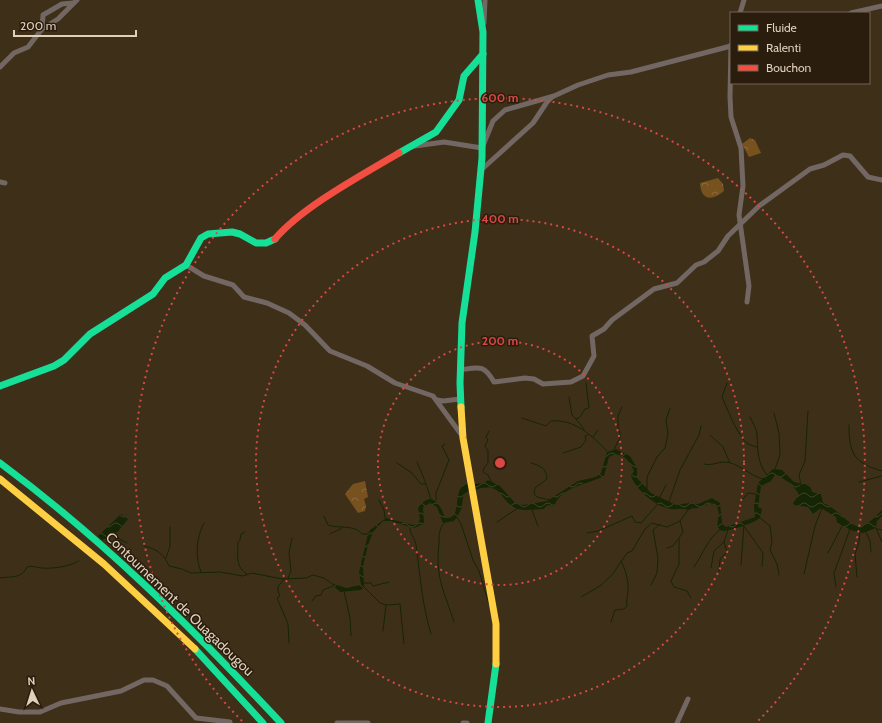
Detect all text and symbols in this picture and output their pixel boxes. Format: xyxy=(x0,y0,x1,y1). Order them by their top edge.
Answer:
scale bar xyxy=(14,12,136,38)
legend xyxy=(730,12,870,84)
text: 200 m xyxy=(20,18,56,33)
text: Fluide xyxy=(766,20,797,35)
text: Ralenti xyxy=(766,40,801,55)
text: Bouchon xyxy=(766,60,812,75)
text: 600 m xyxy=(482,90,518,105)
text: 400 m xyxy=(481,211,519,226)
text: 200 m xyxy=(482,333,518,348)
centre of rings xyxy=(493,456,507,470)
street label: Contournement de Ouagadougou xyxy=(102,528,258,680)
north arrow xyxy=(12,671,52,711)
text: N xyxy=(27,674,36,688)

